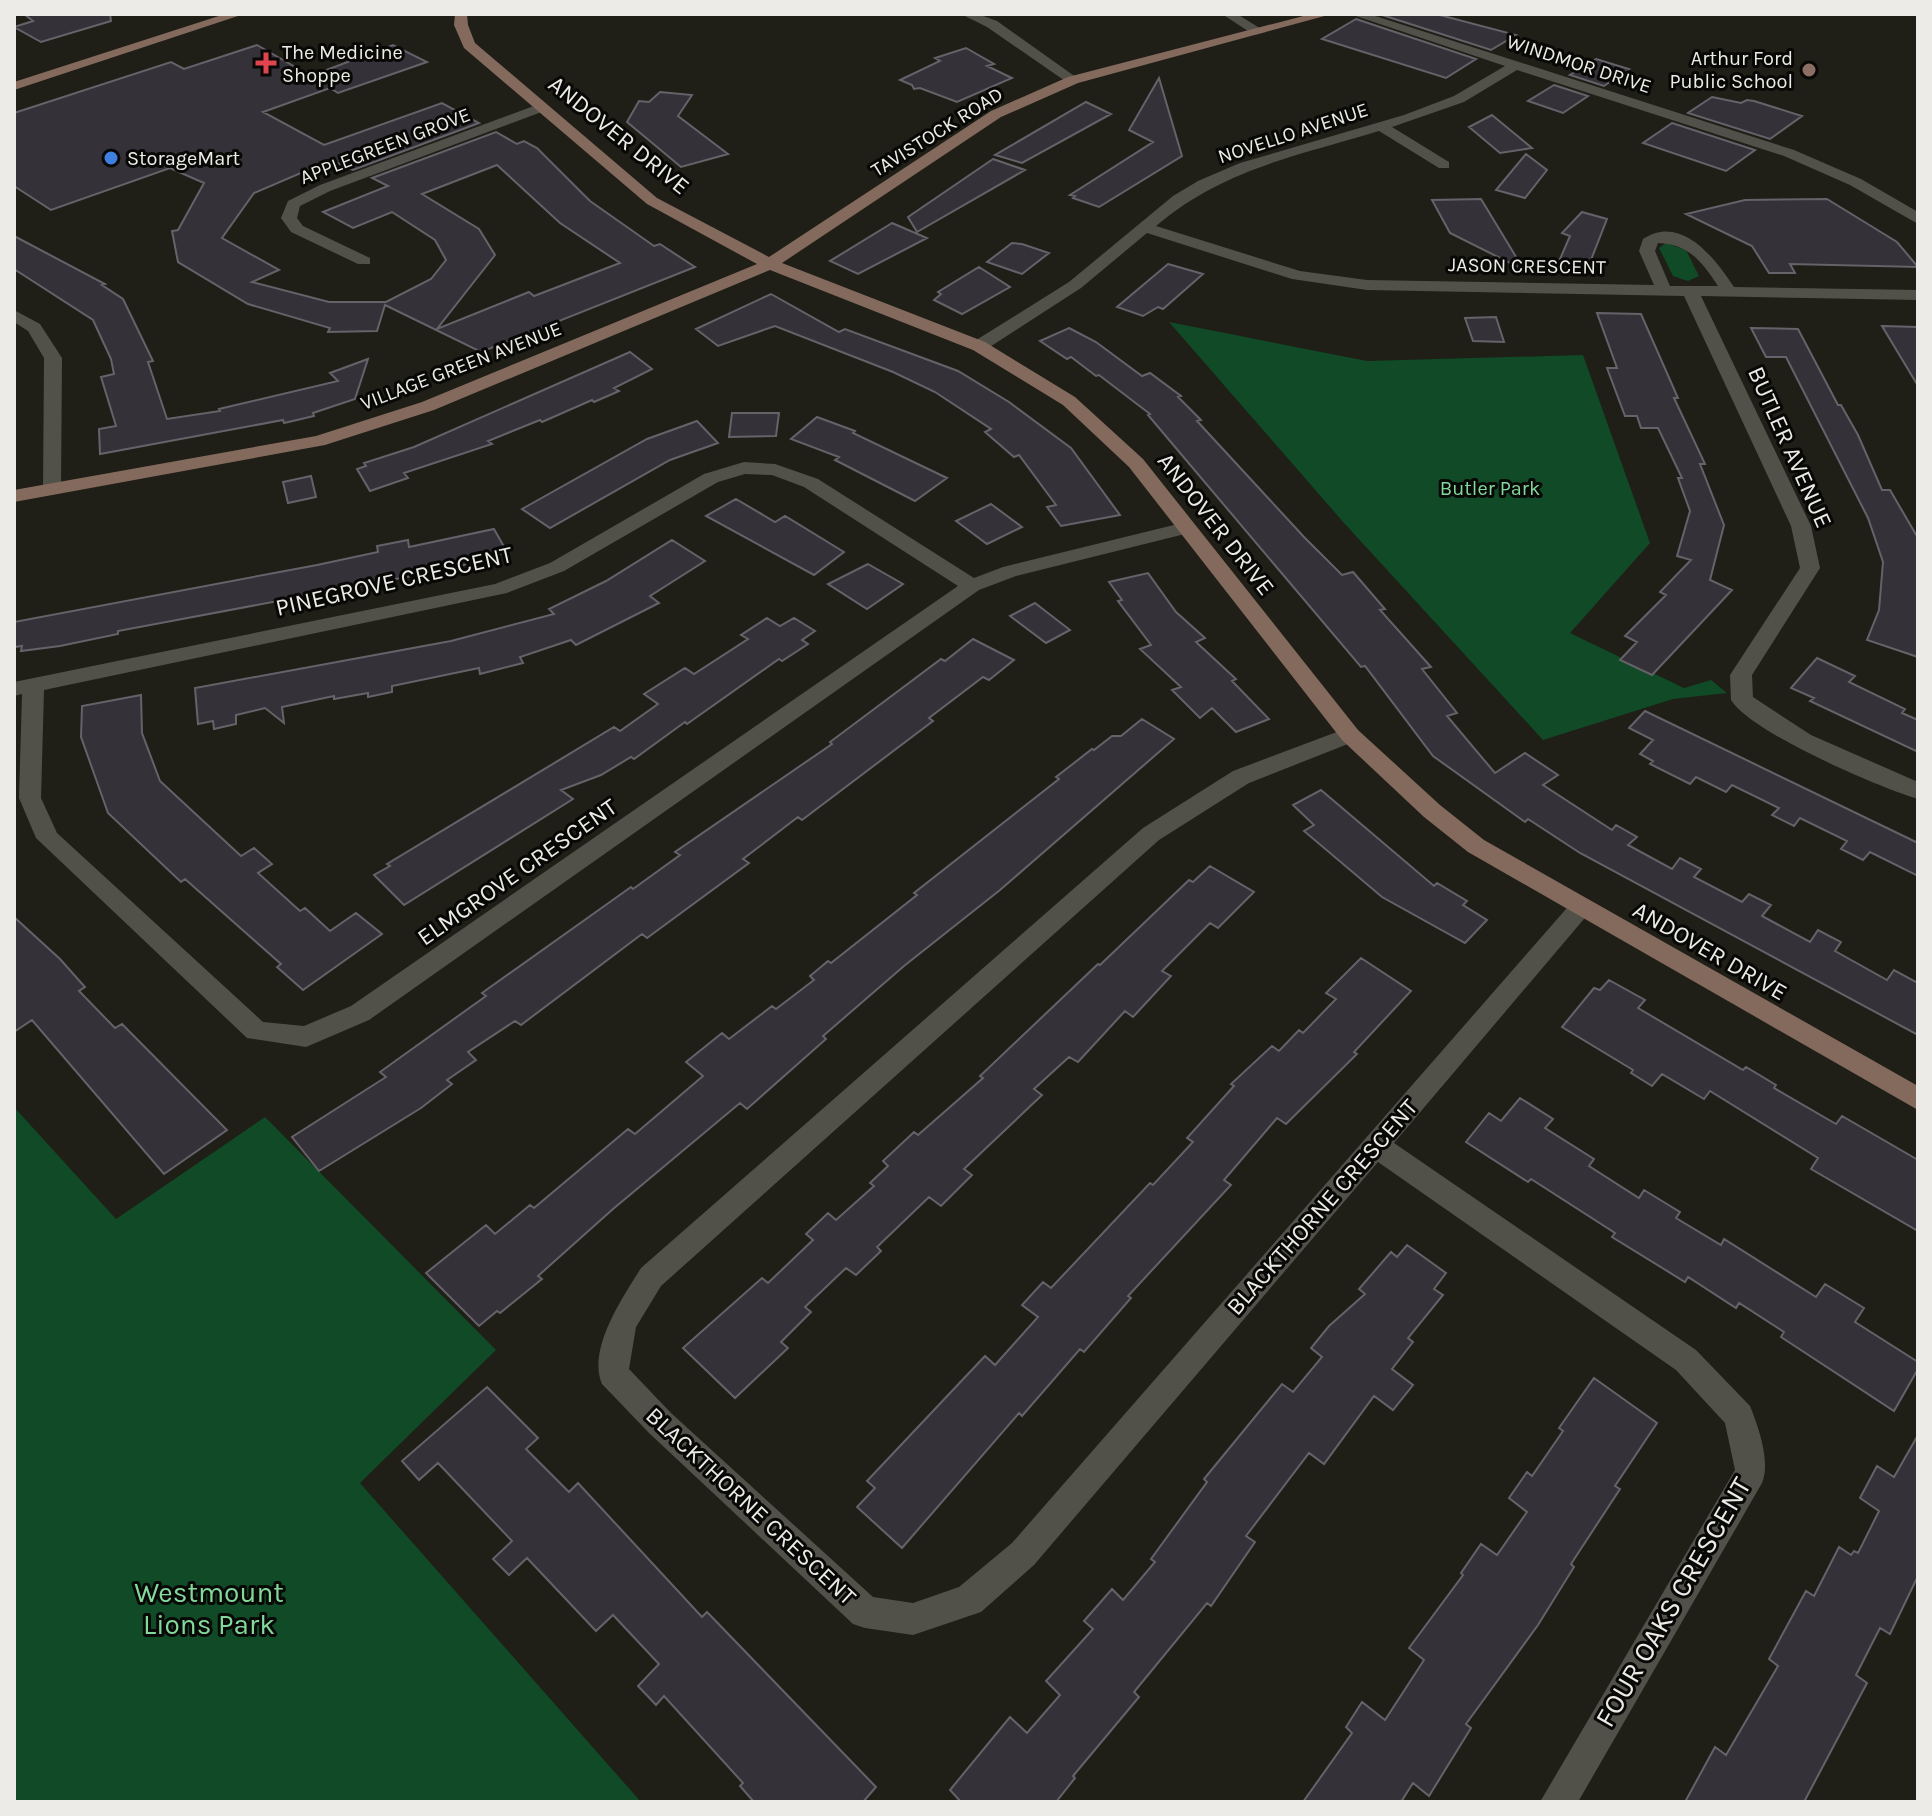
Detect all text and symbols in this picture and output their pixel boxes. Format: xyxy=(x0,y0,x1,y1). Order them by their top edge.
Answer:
street label: WINDMOR DRIVE xyxy=(1504,30,1654,98)
place label: The Medicine Shoppe xyxy=(282,41,403,87)
place label: Arthur Ford Public School xyxy=(1669,47,1793,93)
marker: The Medicine Shoppe xyxy=(257,54,275,72)
marker: Arthur Ford Public School xyxy=(1800,61,1818,79)
street label: ANDOVER DRIVE xyxy=(543,70,695,200)
street label: TAVISTOCK ROAD xyxy=(867,82,1007,182)
street label: NOVELLO AVENUE xyxy=(1215,98,1371,168)
street label: APPLEGREEN GROVE xyxy=(297,103,473,189)
place label: StorageMart xyxy=(127,147,241,170)
marker: StorageMart xyxy=(102,149,120,167)
street label: JASON CRESCENT xyxy=(1448,253,1606,279)
street label: VILLAGE GREEN AVENUE xyxy=(357,317,565,415)
street label: BUTLER AVENUE xyxy=(1742,362,1838,532)
street label: ANDOVER DRIVE xyxy=(1152,447,1280,601)
park label: Butler Park xyxy=(1440,477,1540,500)
street label: PINEGROVE CRESCENT xyxy=(273,540,515,622)
street label: ELMGROVE CRESCENT xyxy=(412,793,622,951)
street label: ANDOVER DRIVE xyxy=(1628,896,1792,1006)
street label: BLACKTHORNE CRESCENT xyxy=(1221,1093,1423,1321)
street label: BLACKTHORNE CRESCENT xyxy=(640,1401,862,1611)
street label: FOUR OAKS CRESCENT xyxy=(1588,1471,1758,1733)
park label: Westmount Lions Park xyxy=(134,1576,284,1641)

